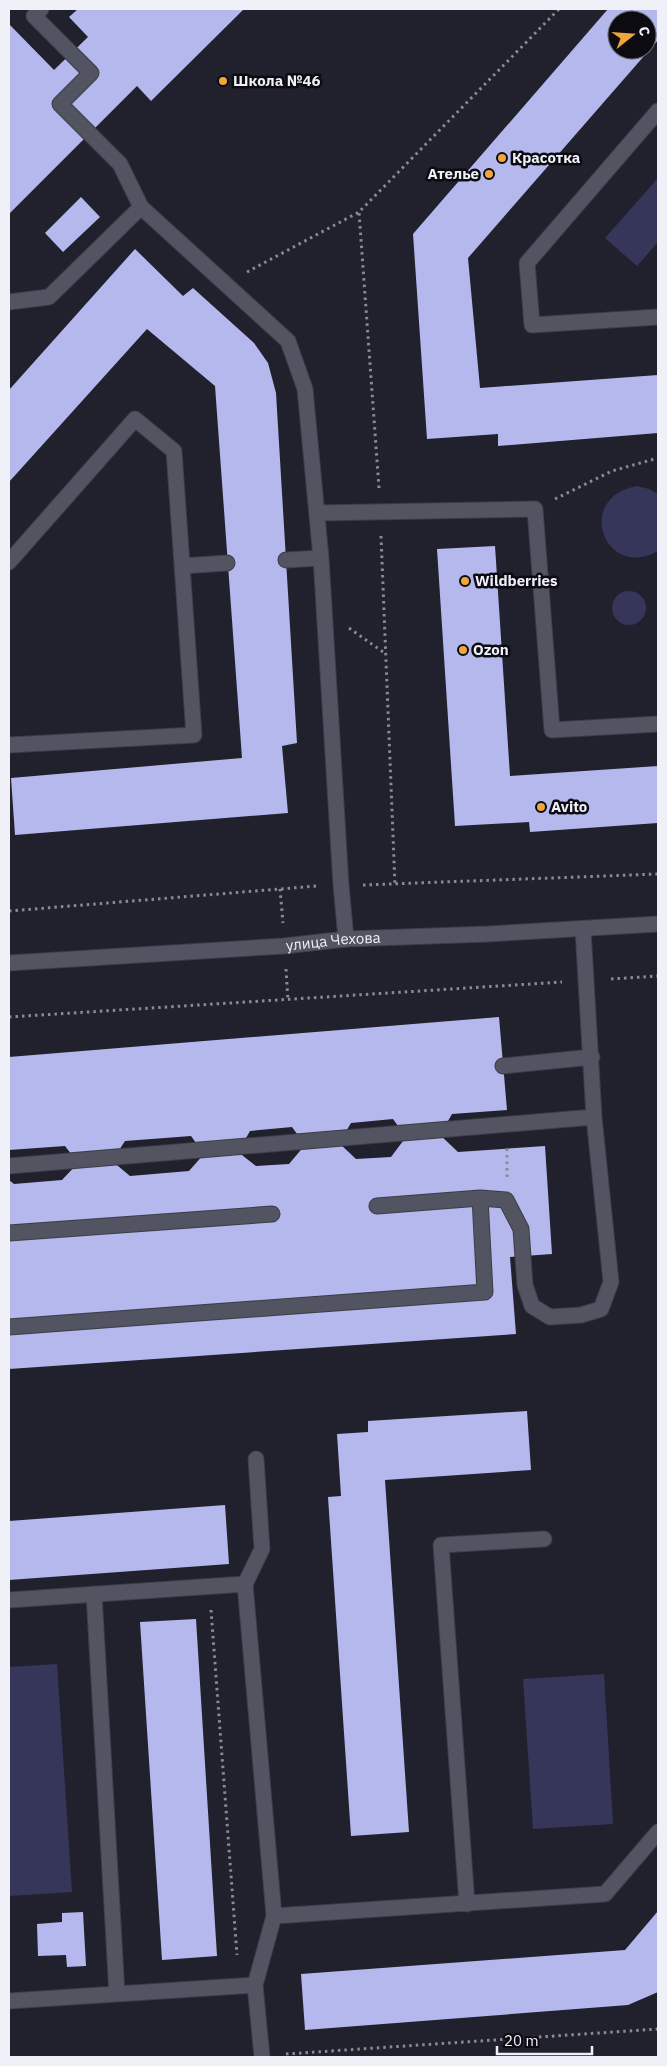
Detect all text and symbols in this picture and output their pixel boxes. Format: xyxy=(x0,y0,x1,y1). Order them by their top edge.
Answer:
north arrow xyxy=(607,10,657,60)
text: С xyxy=(634,24,654,38)
place label: Школа №46 xyxy=(233,71,321,90)
marker: Школа №46 xyxy=(217,75,229,87)
place label: Красотка xyxy=(512,148,581,167)
marker: Красотка xyxy=(496,152,508,164)
place label: Ателье xyxy=(428,164,479,183)
marker: Ателье xyxy=(483,168,495,180)
place label: Wildberries xyxy=(475,571,558,590)
marker: Wildberries xyxy=(459,575,471,587)
place label: Ozon xyxy=(473,640,509,659)
marker: Ozon xyxy=(457,644,469,656)
place label: Avito xyxy=(551,797,587,816)
marker: Avito xyxy=(535,801,547,813)
street label: улица Чехова xyxy=(285,928,381,955)
scale bar xyxy=(497,2024,592,2056)
text: 20 m xyxy=(504,2031,539,2050)

